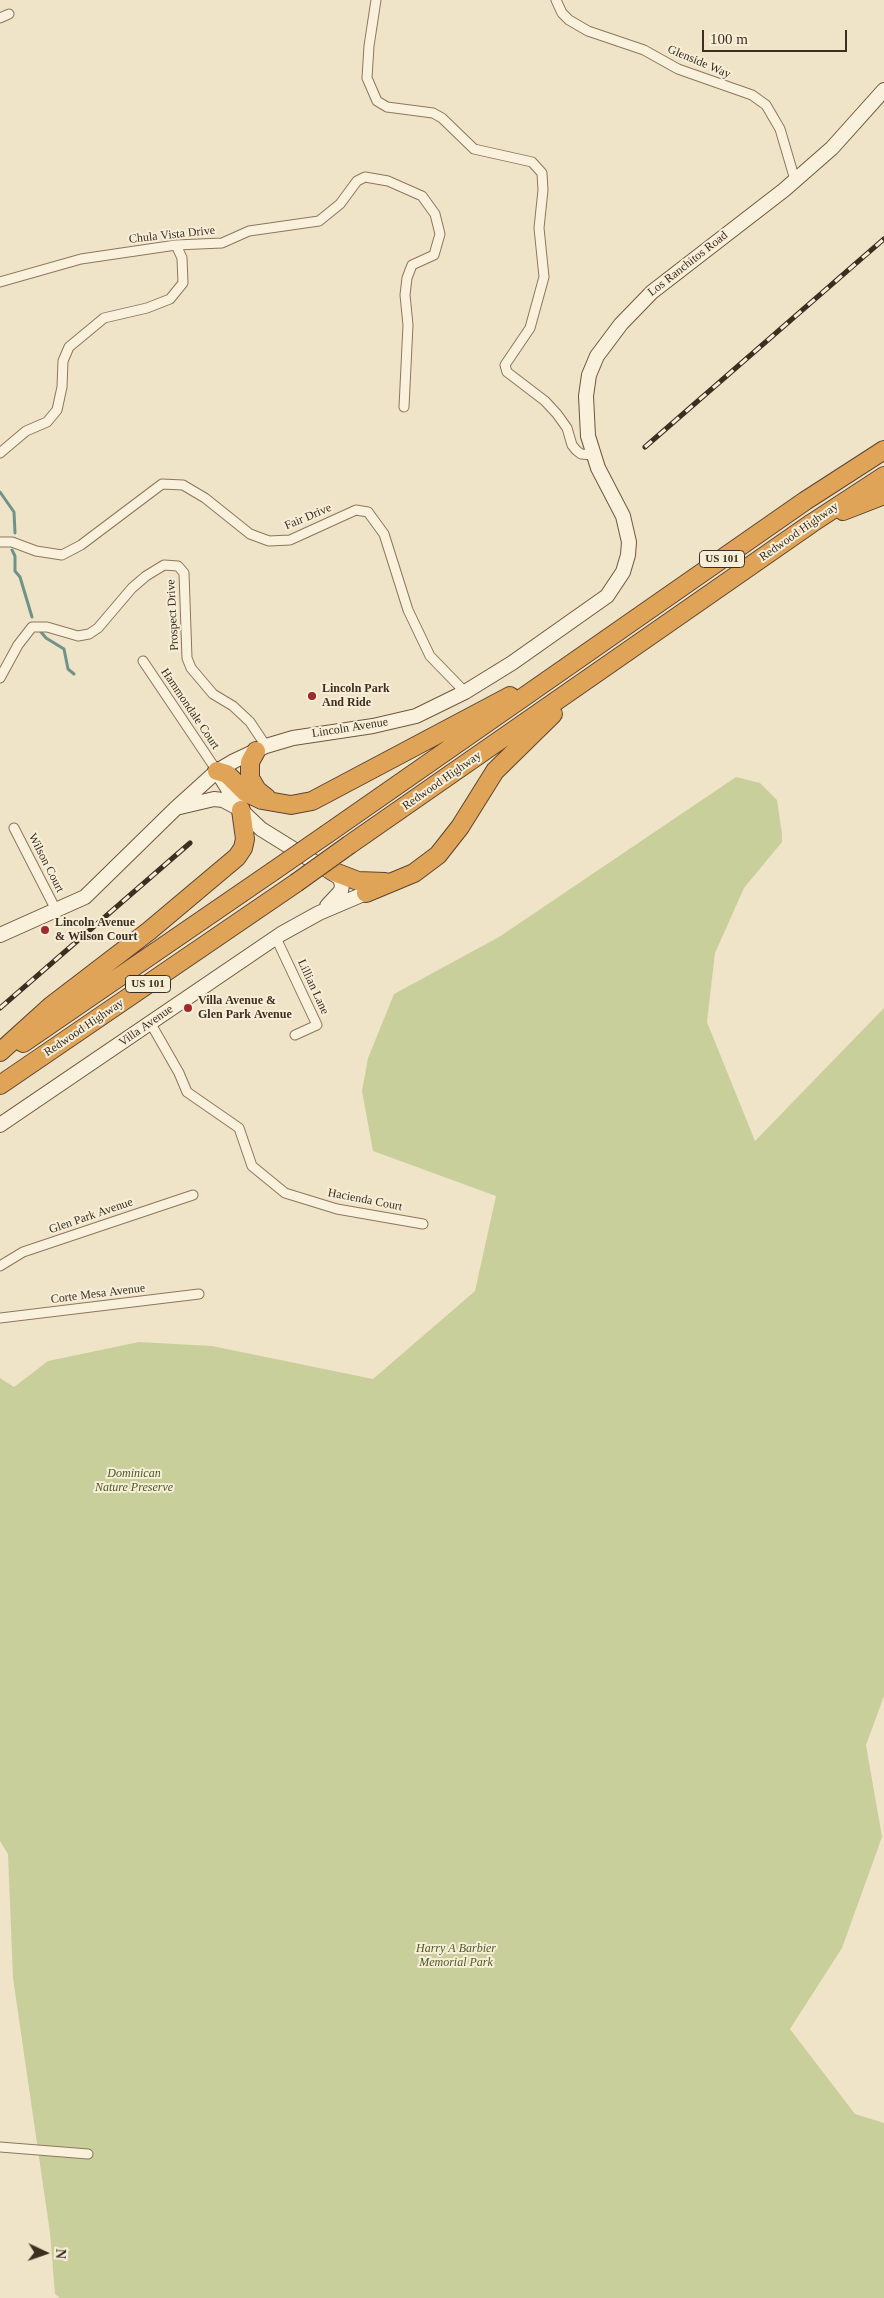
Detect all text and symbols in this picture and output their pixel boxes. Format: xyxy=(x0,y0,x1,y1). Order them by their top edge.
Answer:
scale bar xyxy=(704,20,849,52)
text: 100 m xyxy=(710,31,748,47)
street label: Glenside Way xyxy=(665,42,733,82)
street label: Chula Vista Drive xyxy=(128,223,216,247)
street label: Los Ranchitos Road xyxy=(645,228,731,300)
street label: Redwood Highway xyxy=(757,499,841,565)
street label: Fair Drive xyxy=(282,501,334,533)
road number: US 101 xyxy=(700,550,744,568)
street label: Prospect Drive xyxy=(164,579,182,651)
street label: Hammondale Court xyxy=(157,666,223,752)
place label: Lincoln Park And Ride xyxy=(322,682,390,710)
marker: Lincoln Park And Ride xyxy=(306,690,318,702)
street label: Lincoln Avenue xyxy=(311,715,389,741)
street label: Redwood Highway xyxy=(400,748,484,814)
street label: Wilson Court xyxy=(25,831,67,895)
place label: Lincoln Avenue & Wilson Court xyxy=(55,916,137,944)
marker: Lincoln Avenue & Wilson Court xyxy=(39,924,51,936)
street label: Lillian Lane xyxy=(294,957,332,1017)
road number: US 101 xyxy=(126,976,170,992)
place label: Villa Avenue & Glen Park Avenue xyxy=(198,994,292,1022)
street label: Redwood Highway xyxy=(41,996,127,1060)
street label: Villa Avenue xyxy=(116,1002,176,1050)
marker: Villa Avenue & Glen Park Avenue xyxy=(182,1002,194,1014)
street label: Hacienda Court xyxy=(327,1186,403,1214)
street label: Glen Park Avenue xyxy=(47,1195,135,1237)
street label: Corte Mesa Avenue xyxy=(50,1281,146,1307)
park label: Dominican Nature Preserve xyxy=(95,1467,173,1495)
park label: Harry A Barbier Memorial Park xyxy=(416,1942,496,1970)
north arrow xyxy=(20,2228,70,2278)
text: N xyxy=(53,2248,68,2259)

